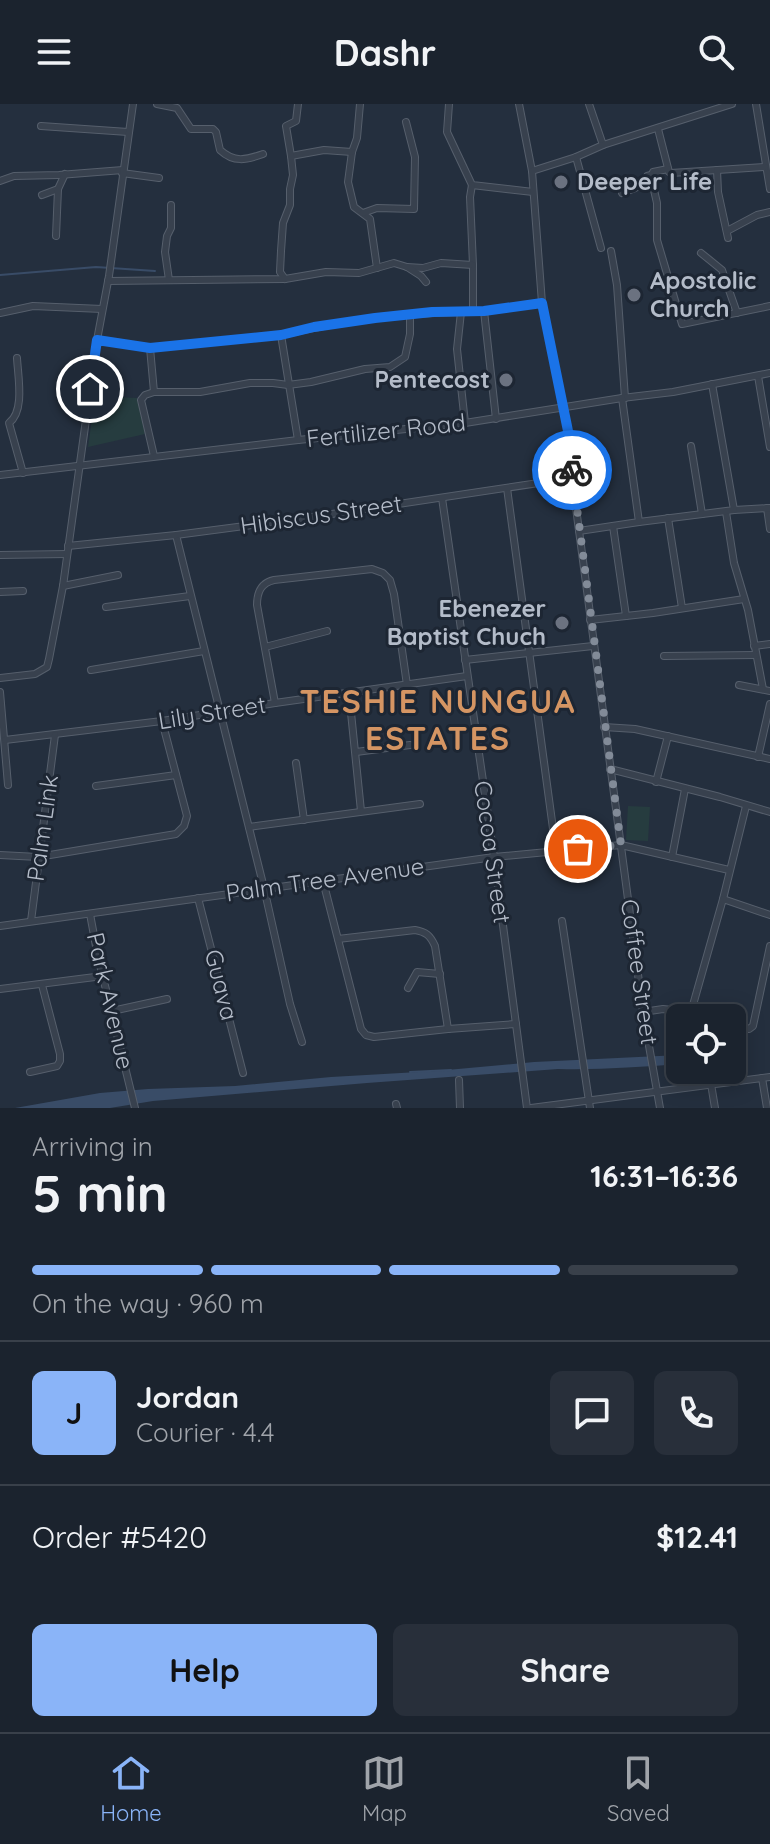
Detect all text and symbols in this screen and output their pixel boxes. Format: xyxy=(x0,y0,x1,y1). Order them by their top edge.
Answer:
icon: menu xyxy=(32,30,76,74)
text: Dashr xyxy=(334,30,436,75)
icon: search xyxy=(694,30,738,74)
place label: Deeper Life xyxy=(577,166,712,196)
marker: Deeper Life xyxy=(552,173,570,191)
place label: Apostolic Church xyxy=(650,265,756,323)
marker: Apostolic Church xyxy=(625,286,643,304)
pin xyxy=(56,355,124,423)
place label: Pentecost xyxy=(375,364,490,394)
icon: home xyxy=(68,367,112,411)
marker: Pentecost xyxy=(497,371,515,389)
street label: Fertilizer Road xyxy=(305,407,467,453)
courier xyxy=(532,430,612,510)
icon: bike xyxy=(550,448,594,492)
street label: Hibiscus Street xyxy=(238,488,404,540)
place label: Ebenezer Baptist Chuch xyxy=(387,593,546,651)
marker: Ebenezer Baptist Chuch xyxy=(553,614,571,632)
district label: TESHIE NUNGUA ESTATES xyxy=(299,681,577,758)
street label: Lily Street xyxy=(156,689,268,735)
street label: Palm Link xyxy=(20,773,64,883)
street label: Cocoa Street xyxy=(468,779,518,925)
pin xyxy=(544,815,612,883)
icon: bag xyxy=(556,827,600,871)
street label: Palm Tree Avenue xyxy=(224,850,426,908)
street label: Coffee Street xyxy=(615,897,665,1047)
street label: Park Avenue xyxy=(81,929,141,1072)
street label: Guava xyxy=(199,946,245,1023)
map controls xyxy=(666,1004,746,1084)
button: locate xyxy=(666,1004,746,1084)
text: Arriving in xyxy=(32,1130,153,1163)
text: 16:31–16:36 xyxy=(590,1157,738,1195)
text: 5 min xyxy=(32,1160,168,1225)
text: On the way · 960 m xyxy=(32,1287,264,1320)
button: chat xyxy=(550,1371,634,1455)
button: phone xyxy=(654,1371,738,1455)
text: Jordan xyxy=(136,1378,239,1416)
text: J xyxy=(66,1394,82,1432)
text: Courier · 4.4 xyxy=(136,1416,274,1449)
text: Order #5420 xyxy=(32,1518,207,1556)
text: $12.41 xyxy=(656,1518,738,1556)
button: Help xyxy=(32,1624,377,1716)
button: Share xyxy=(393,1624,738,1716)
tab: Home xyxy=(100,1751,162,1827)
tab: Map xyxy=(362,1751,407,1827)
tab: Saved xyxy=(607,1751,670,1827)

